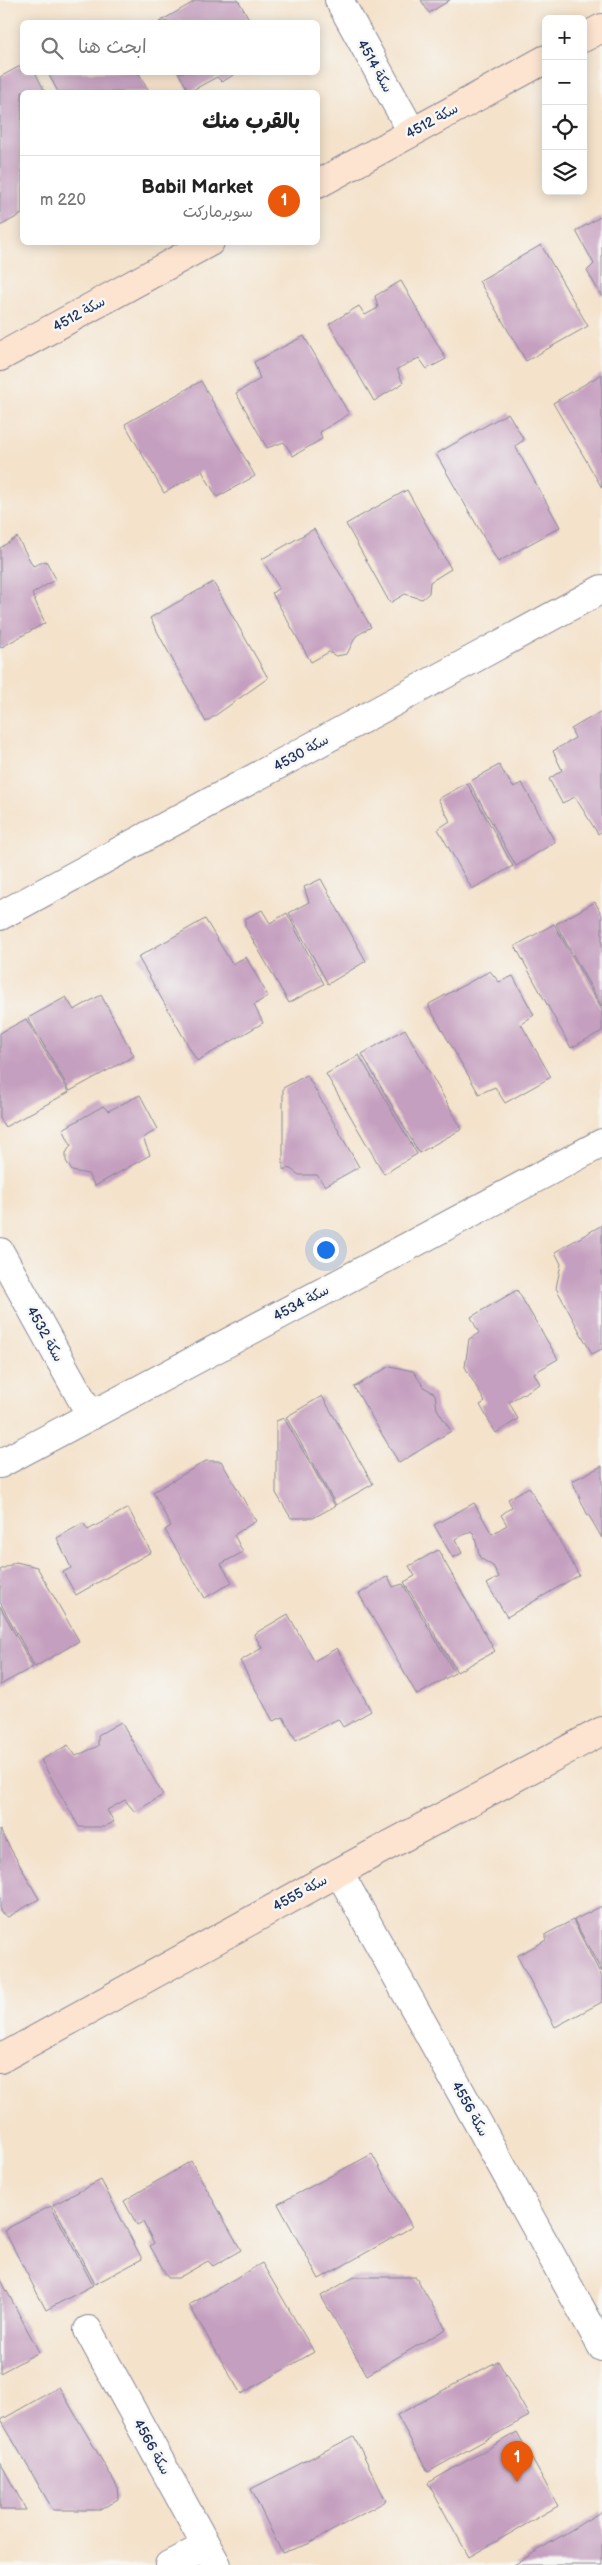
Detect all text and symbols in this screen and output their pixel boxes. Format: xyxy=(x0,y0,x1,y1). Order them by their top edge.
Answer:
map controls xyxy=(542,15,587,195)
button: + xyxy=(542,15,587,60)
search box xyxy=(20,20,320,75)
icon: search xyxy=(38,34,66,62)
text: ابحث هنا xyxy=(78,36,147,59)
street label: سكة 4514 xyxy=(354,37,396,95)
button: − xyxy=(542,60,587,105)
street label: سكة 4512 xyxy=(403,100,461,142)
button: locate xyxy=(542,105,587,150)
text: بالقرب منك xyxy=(202,109,300,134)
button: layers xyxy=(542,150,587,195)
text: Babil Market xyxy=(141,176,253,199)
text: 220 m xyxy=(40,191,86,210)
text: 1 xyxy=(281,191,287,210)
text: سوبرماركت xyxy=(183,203,253,222)
street label: سكة 4512 xyxy=(50,293,108,335)
street label: سكة 4530 xyxy=(270,731,332,775)
your location xyxy=(313,1237,339,1263)
street label: سكة 4534 xyxy=(270,1281,332,1325)
street label: سكة 4532 xyxy=(23,1303,67,1365)
street label: سكة 4555 xyxy=(270,1871,330,1915)
street label: سكة 4556 xyxy=(448,2079,492,2139)
street label: سكة 4566 xyxy=(130,2416,174,2478)
pin: 1 xyxy=(501,2441,533,2482)

